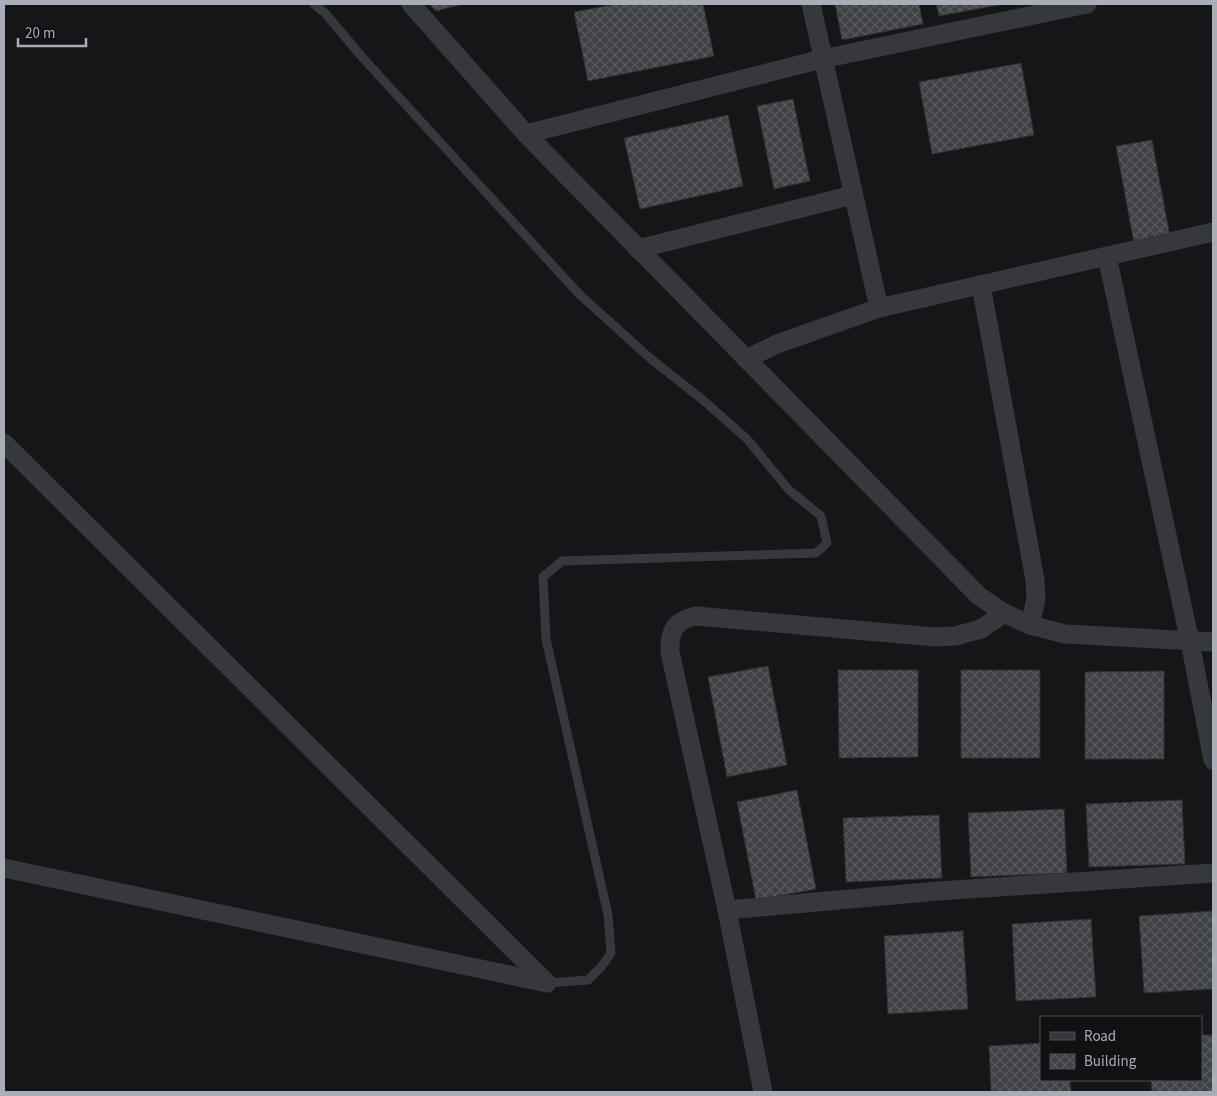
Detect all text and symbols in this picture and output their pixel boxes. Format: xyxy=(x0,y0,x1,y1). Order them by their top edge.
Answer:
scale bar xyxy=(18,15,85,47)
text: 20 m xyxy=(25,23,55,44)
legend xyxy=(1040,1016,1202,1081)
text: Road xyxy=(1084,1026,1116,1047)
text: Building xyxy=(1084,1051,1137,1072)

